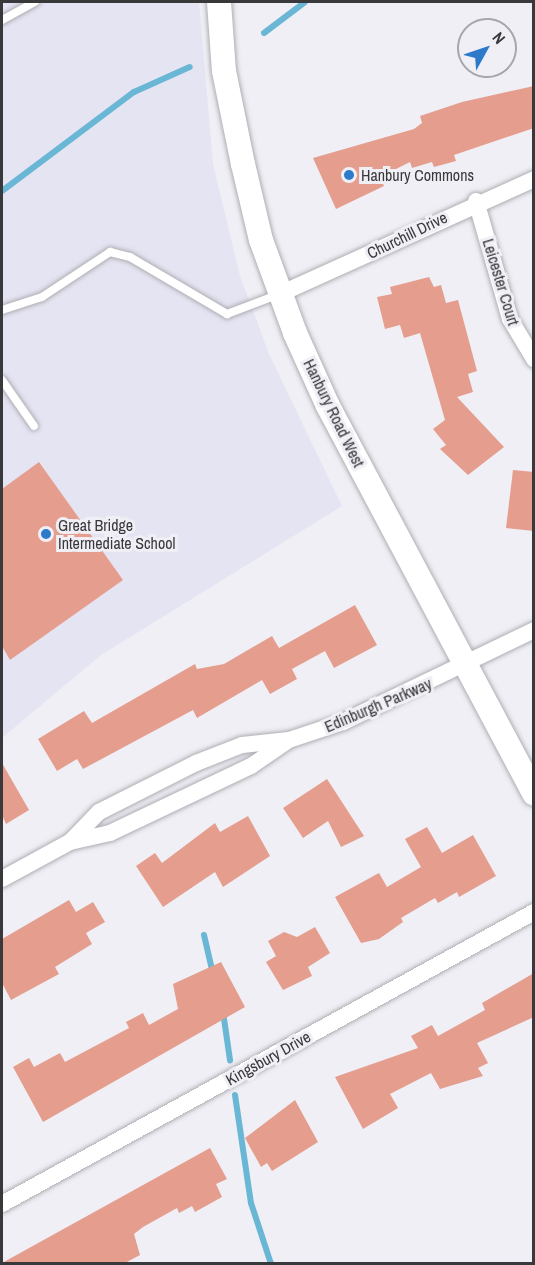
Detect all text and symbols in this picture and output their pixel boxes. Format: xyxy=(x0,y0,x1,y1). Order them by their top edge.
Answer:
north arrow xyxy=(457,18,517,78)
text: N xyxy=(488,27,511,48)
place label: Hanbury Commons xyxy=(361,165,474,185)
marker: Hanbury Commons xyxy=(342,168,356,182)
street label: Churchill Drive xyxy=(364,207,450,263)
street label: Leicester Court xyxy=(479,236,523,328)
street label: Hanbury Road West xyxy=(300,356,368,470)
place label: Great Bridge Intermediate School xyxy=(58,515,175,553)
marker: Great Bridge Intermediate School xyxy=(39,527,53,541)
street label: Edinburgh Parkway xyxy=(322,674,434,736)
street label: Kingsbury Drive xyxy=(222,1027,314,1089)

